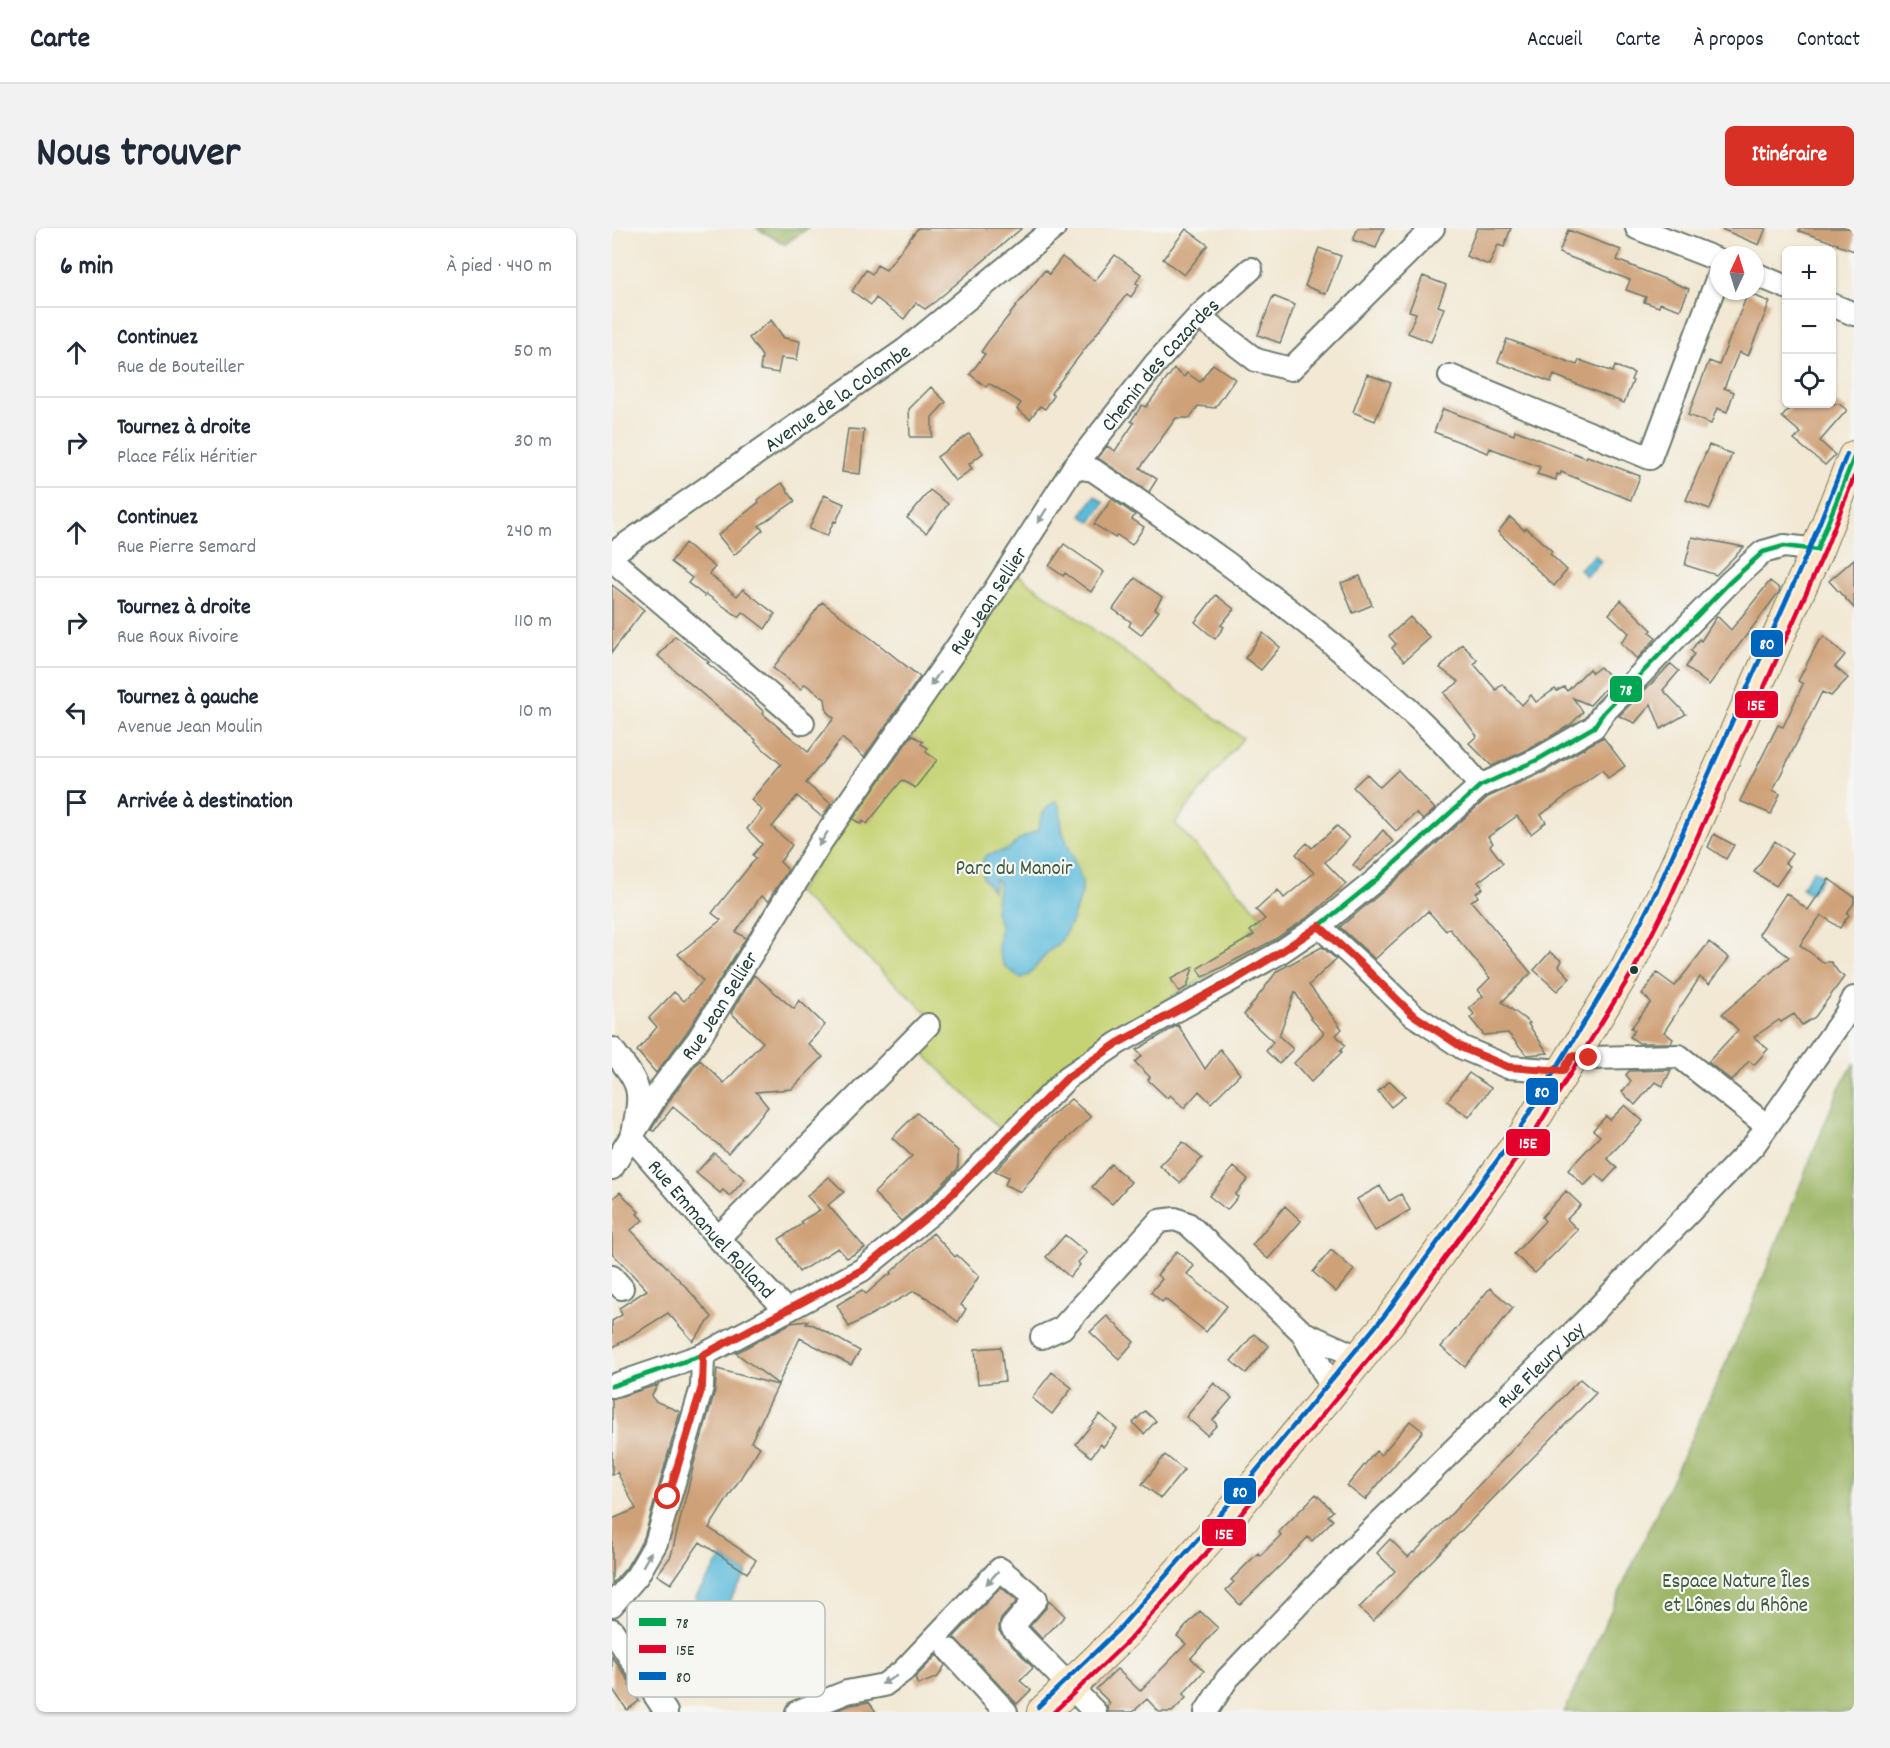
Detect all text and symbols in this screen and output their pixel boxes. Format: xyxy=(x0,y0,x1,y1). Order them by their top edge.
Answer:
text: Carte xyxy=(30,21,90,61)
text: Accueil xyxy=(1527,26,1582,56)
text: Carte xyxy=(1615,26,1660,56)
text: À propos xyxy=(1693,26,1764,56)
text: Contact xyxy=(1797,26,1860,56)
text: Nous trouver xyxy=(36,126,240,186)
button: Itinéraire xyxy=(1725,126,1854,186)
north arrow xyxy=(1710,246,1764,300)
map controls xyxy=(1782,246,1836,408)
button: + xyxy=(1782,246,1836,300)
text: 6 min xyxy=(60,249,113,286)
text: À pied · 440 m xyxy=(446,253,552,281)
street label: Chemin des Cazardes xyxy=(1095,292,1228,439)
button: − xyxy=(1782,300,1836,354)
text: Continuez xyxy=(117,323,198,354)
icon: ahead xyxy=(60,336,93,369)
text: 50 m xyxy=(514,338,552,366)
street label: Avenue de la Colombe xyxy=(759,338,918,462)
text: Rue de Bouteiller xyxy=(117,354,244,382)
button: locate xyxy=(1782,354,1836,408)
text: Tournez à droite xyxy=(117,413,251,444)
icon: right xyxy=(60,426,93,459)
text: 30 m xyxy=(514,428,552,456)
text: Place Félix Héritier xyxy=(117,444,257,472)
text: Continuez xyxy=(117,503,198,534)
one-way arrow xyxy=(1037,508,1048,524)
icon: ahead xyxy=(60,516,93,549)
text: 240 m xyxy=(506,518,552,546)
text: Rue Pierre Semard xyxy=(117,534,256,562)
street label: Rue Jean Sellier xyxy=(944,542,1037,662)
text: Tournez à droite xyxy=(117,593,251,624)
icon: right xyxy=(60,606,93,639)
text: 110 m xyxy=(514,608,552,636)
text: Rue Roux Rivoire xyxy=(117,624,239,652)
line badge: 80 xyxy=(1750,629,1784,658)
text: 80 xyxy=(1759,634,1775,657)
one-way arrow xyxy=(929,670,941,686)
line badge: 78 xyxy=(1609,675,1643,703)
text: 78 xyxy=(1620,680,1633,703)
text: Tournez à gauche xyxy=(117,683,259,714)
line badge: 15E xyxy=(1734,690,1779,719)
text: 15E xyxy=(1747,695,1766,718)
icon: left xyxy=(60,696,93,729)
text: 10 m xyxy=(518,698,552,726)
text: Avenue Jean Moulin xyxy=(117,714,262,742)
icon: arrive xyxy=(60,786,93,819)
text: Arrivée à destination xyxy=(117,787,293,818)
one-way arrow xyxy=(818,831,829,847)
park label: Parc du Manoir xyxy=(956,855,1073,885)
street label: Rue Jean Sellier xyxy=(675,946,768,1068)
unlabelled marker xyxy=(1628,964,1640,976)
route end xyxy=(1575,1044,1601,1070)
line badge: 80 xyxy=(1525,1077,1559,1106)
text: 80 xyxy=(1534,1082,1550,1105)
line badge: 15E xyxy=(1505,1128,1551,1157)
text: 15E xyxy=(1519,1133,1538,1156)
street label: Rue Emmanuel Rolland xyxy=(639,1154,780,1307)
street label: Rue Fleury Jay xyxy=(1492,1316,1594,1417)
line badge: 80 xyxy=(1223,1477,1257,1505)
text: 80 xyxy=(1232,1482,1248,1505)
route start xyxy=(654,1483,680,1509)
line badge: 15E xyxy=(1201,1518,1247,1547)
text: 15E xyxy=(1215,1524,1234,1547)
one-way arrow xyxy=(642,1550,652,1567)
park label: Espace Nature Îles et Lônes du Rhône xyxy=(1662,1568,1810,1622)
one-way arrow xyxy=(985,1571,999,1585)
legend xyxy=(627,1601,825,1697)
text: 78 xyxy=(676,1613,689,1636)
text: 15E xyxy=(676,1640,695,1663)
text: 80 xyxy=(676,1667,691,1690)
one-way arrow xyxy=(880,1675,897,1685)

